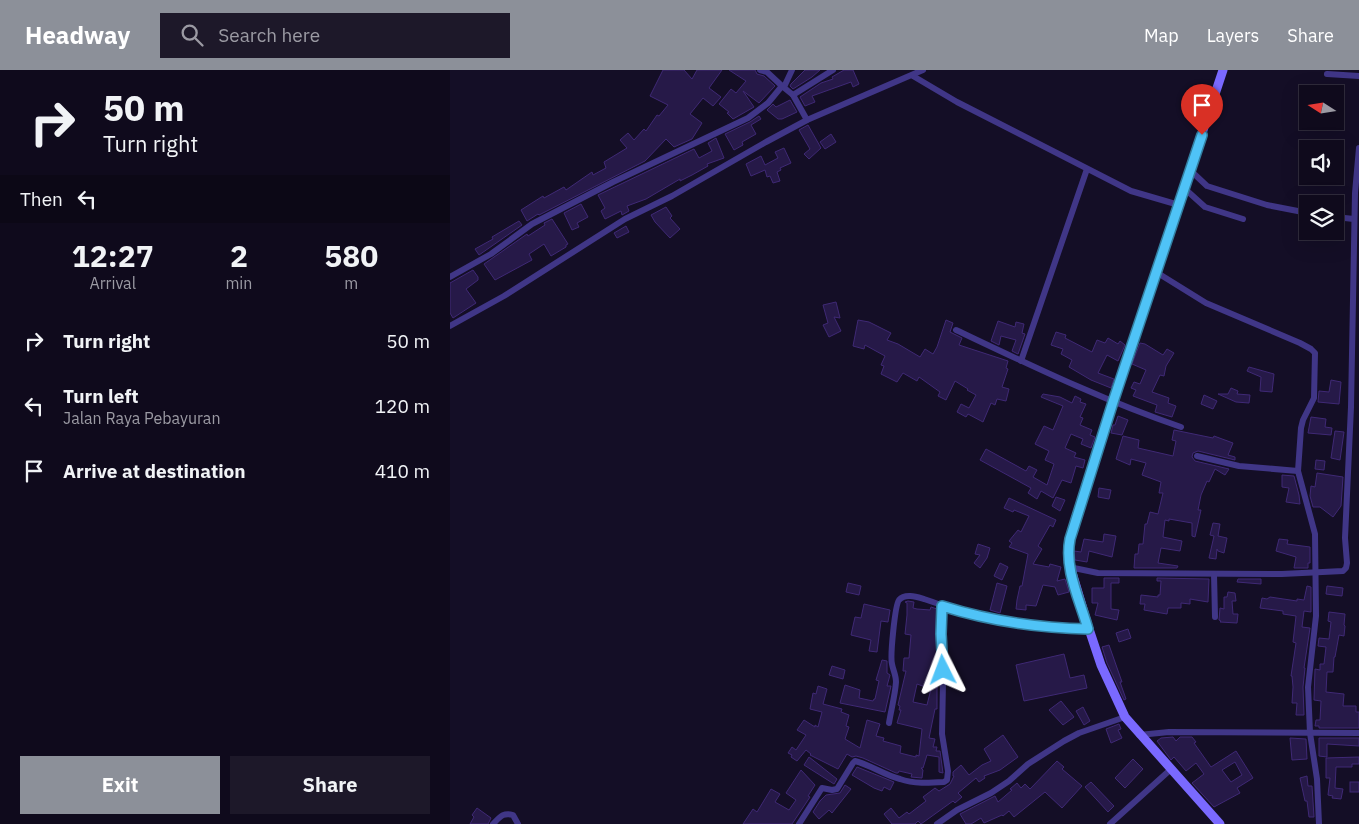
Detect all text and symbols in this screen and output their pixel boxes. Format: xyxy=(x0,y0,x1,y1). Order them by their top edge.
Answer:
search box xyxy=(160,13,510,58)
text: Headway xyxy=(25,19,130,51)
icon: search xyxy=(178,21,206,49)
text: Search here xyxy=(218,23,320,47)
text: Map xyxy=(1144,24,1179,47)
text: Layers xyxy=(1207,24,1259,47)
text: Share xyxy=(1287,24,1334,47)
pin xyxy=(1181,84,1223,135)
text: 50 m xyxy=(103,85,185,131)
north arrow xyxy=(1299,85,1344,130)
map controls xyxy=(1299,85,1344,240)
icon: right xyxy=(20,90,85,155)
icon: arrive xyxy=(1188,91,1216,119)
text: Turn right xyxy=(103,129,198,158)
button: sound xyxy=(1299,140,1344,185)
icon: left xyxy=(73,185,101,213)
text: Then xyxy=(20,187,63,211)
button: layers xyxy=(1299,195,1344,240)
text: 12:27 xyxy=(72,236,154,275)
text: 2 xyxy=(230,236,248,275)
text: 580 xyxy=(324,236,378,275)
text: Arrival xyxy=(89,273,136,293)
text: min xyxy=(225,273,252,293)
text: m xyxy=(344,273,358,293)
icon: right xyxy=(20,327,48,355)
text: Turn right xyxy=(63,329,150,353)
text: 50 m xyxy=(386,329,430,353)
text: Turn left xyxy=(63,384,139,408)
icon: left xyxy=(20,392,48,420)
text: 120 m xyxy=(375,394,430,418)
text: Jalan Raya Pebayuran xyxy=(63,408,221,428)
icon: arrive xyxy=(20,457,48,485)
text: Arrive at destination xyxy=(63,459,246,483)
text: 410 m xyxy=(375,459,430,483)
position arrow xyxy=(916,643,968,695)
button: Exit xyxy=(20,756,220,814)
button: Share xyxy=(230,756,430,814)

